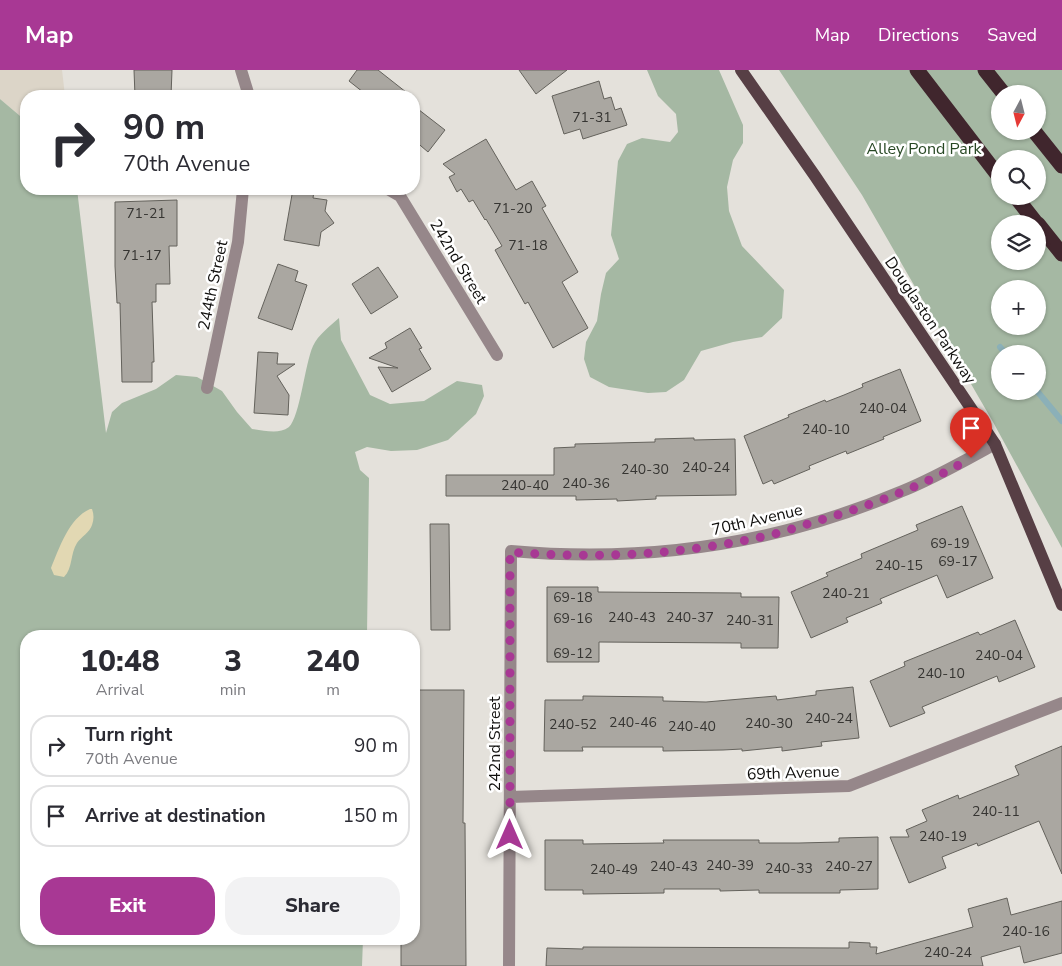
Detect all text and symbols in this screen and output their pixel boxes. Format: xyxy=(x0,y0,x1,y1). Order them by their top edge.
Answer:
text: Map xyxy=(25,19,73,51)
text: Map xyxy=(815,23,850,47)
text: Directions xyxy=(878,23,959,47)
text: Saved xyxy=(987,23,1037,47)
north arrow xyxy=(991,85,1046,140)
map controls xyxy=(991,85,1046,400)
text: 90 m xyxy=(123,104,205,151)
house number: 71-31 xyxy=(572,108,612,127)
icon: right xyxy=(40,110,105,175)
park label: Alley Pond Park xyxy=(867,138,982,160)
text: 70th Avenue xyxy=(123,149,250,179)
button: search xyxy=(991,150,1046,205)
house number: 71-20 xyxy=(493,199,533,218)
house number: 71-21 xyxy=(126,204,166,223)
street label: 242nd Street xyxy=(424,215,492,308)
button: layers xyxy=(991,215,1046,270)
house number: 71-18 xyxy=(508,236,548,255)
street label: 244th Street xyxy=(193,238,233,332)
house number: 71-17 xyxy=(122,246,162,265)
street label: Douglaston Parkway xyxy=(879,253,981,389)
button: + xyxy=(991,280,1046,335)
button: − xyxy=(991,345,1046,400)
house number: 240-04 xyxy=(859,399,907,418)
pin xyxy=(950,407,992,458)
icon: arrive xyxy=(957,414,985,442)
house number: 240-10 xyxy=(802,420,850,439)
house number: 240-24 xyxy=(682,458,730,477)
house number: 240-30 xyxy=(621,460,669,479)
house number: 240-36 xyxy=(562,474,610,493)
house number: 240-40 xyxy=(501,476,549,495)
street label: 70th Avenue xyxy=(710,499,805,541)
house number: 69-19 xyxy=(930,534,970,553)
house number: 69-17 xyxy=(938,552,978,571)
house number: 240-15 xyxy=(875,556,923,575)
house number: 240-21 xyxy=(822,584,870,603)
house number: 69-18 xyxy=(553,588,593,607)
house number: 240-43 xyxy=(608,608,656,627)
house number: 240-37 xyxy=(666,608,714,627)
house number: 69-16 xyxy=(553,609,593,628)
house number: 240-31 xyxy=(726,611,774,630)
text: 10:48 xyxy=(80,641,160,682)
text: 3 xyxy=(224,641,242,682)
text: 240 xyxy=(306,641,360,682)
house number: 69-12 xyxy=(553,644,593,663)
house number: 240-04 xyxy=(975,646,1023,665)
house number: 240-10 xyxy=(917,664,965,683)
text: Arrival xyxy=(96,679,144,701)
text: min xyxy=(220,679,246,701)
text: m xyxy=(326,679,340,701)
street label: 242nd Street xyxy=(484,696,506,791)
house number: 240-24 xyxy=(805,709,853,728)
house number: 240-46 xyxy=(609,713,657,732)
house number: 240-30 xyxy=(745,714,793,733)
house number: 240-52 xyxy=(549,715,597,734)
house number: 240-40 xyxy=(668,717,716,736)
text: Turn right xyxy=(85,722,172,748)
icon: right xyxy=(42,732,70,760)
text: 90 m xyxy=(354,733,398,759)
text: 70th Avenue xyxy=(85,748,177,770)
street label: 69th Avenue xyxy=(746,760,840,786)
icon: arrive xyxy=(42,802,70,830)
house number: 240-11 xyxy=(972,802,1020,821)
text: Arrive at destination xyxy=(85,803,266,829)
text: 150 m xyxy=(343,803,398,829)
position arrow xyxy=(483,808,535,860)
house number: 240-19 xyxy=(919,827,967,846)
house number: 240-39 xyxy=(706,856,754,875)
house number: 240-43 xyxy=(650,857,698,876)
house number: 240-27 xyxy=(825,857,873,876)
house number: 240-33 xyxy=(765,859,813,878)
house number: 240-49 xyxy=(590,860,638,879)
button: Exit xyxy=(40,877,215,935)
button: Share xyxy=(225,877,400,935)
house number: 240-16 xyxy=(1002,922,1050,941)
house number: 240-24 xyxy=(924,943,972,962)

